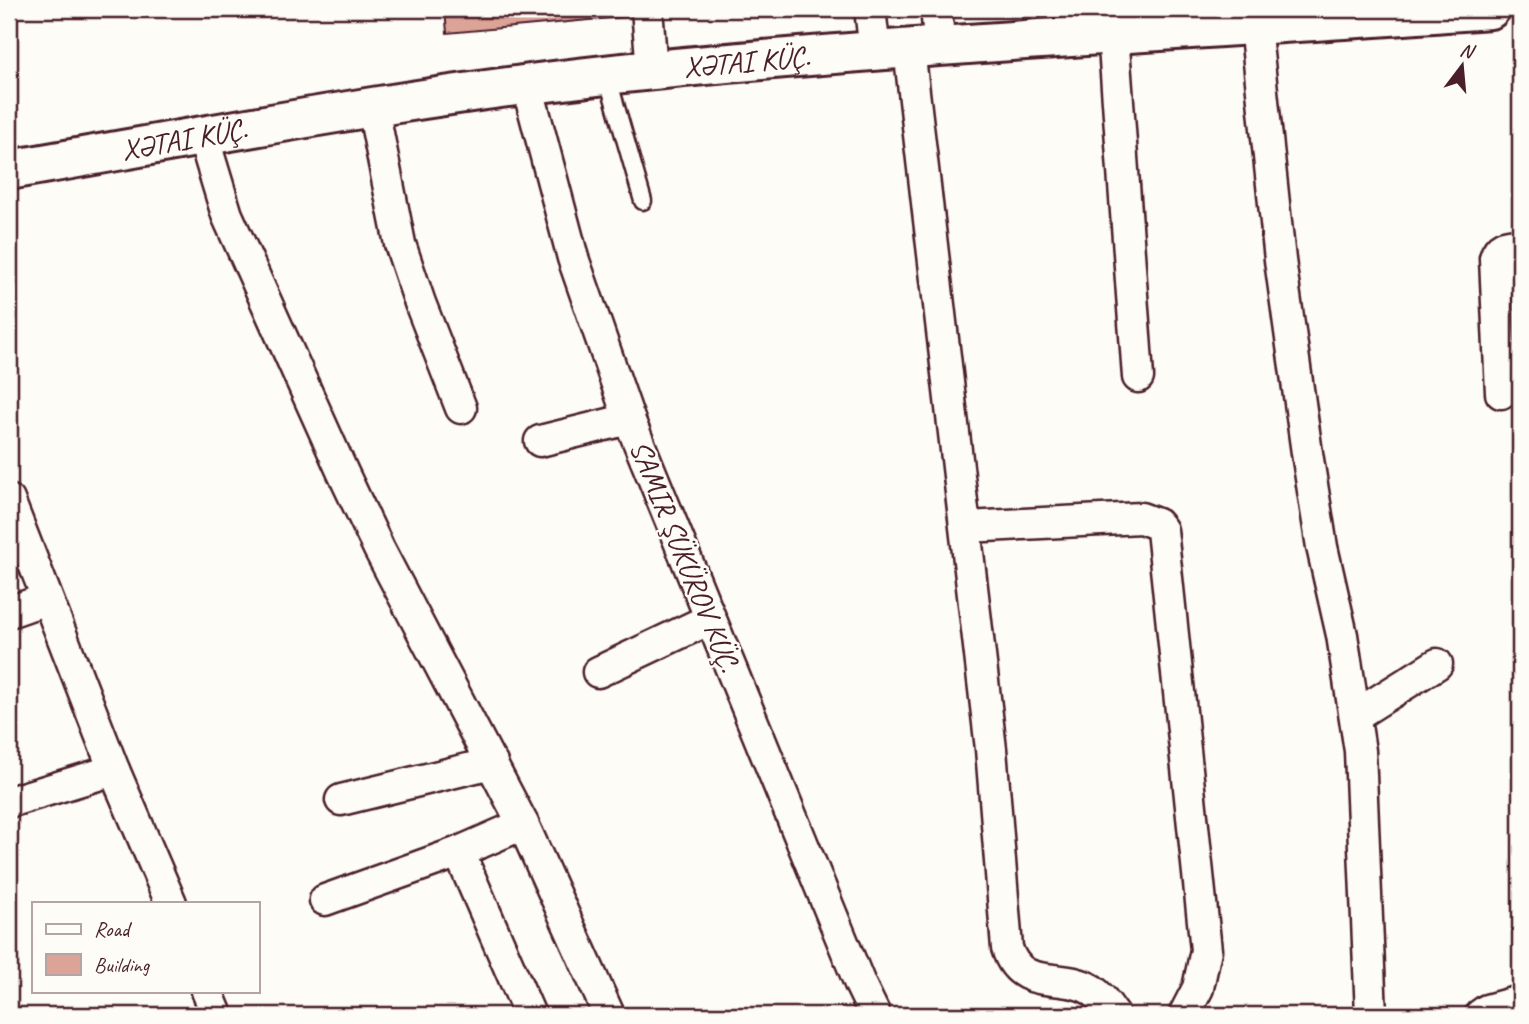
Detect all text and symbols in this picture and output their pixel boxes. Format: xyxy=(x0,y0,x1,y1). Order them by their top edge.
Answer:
north arrow xyxy=(1428,32,1498,102)
street label: XƏTAI KÜÇ. xyxy=(682,37,812,86)
text: N xyxy=(1457,37,1478,65)
street label: XƏTAI KÜÇ. xyxy=(118,109,250,169)
street label: SAMIR ŞÜKÜROV KÜÇ. xyxy=(621,435,749,677)
legend xyxy=(32,902,259,992)
text: Road xyxy=(94,916,133,942)
text: Building xyxy=(94,952,151,978)

